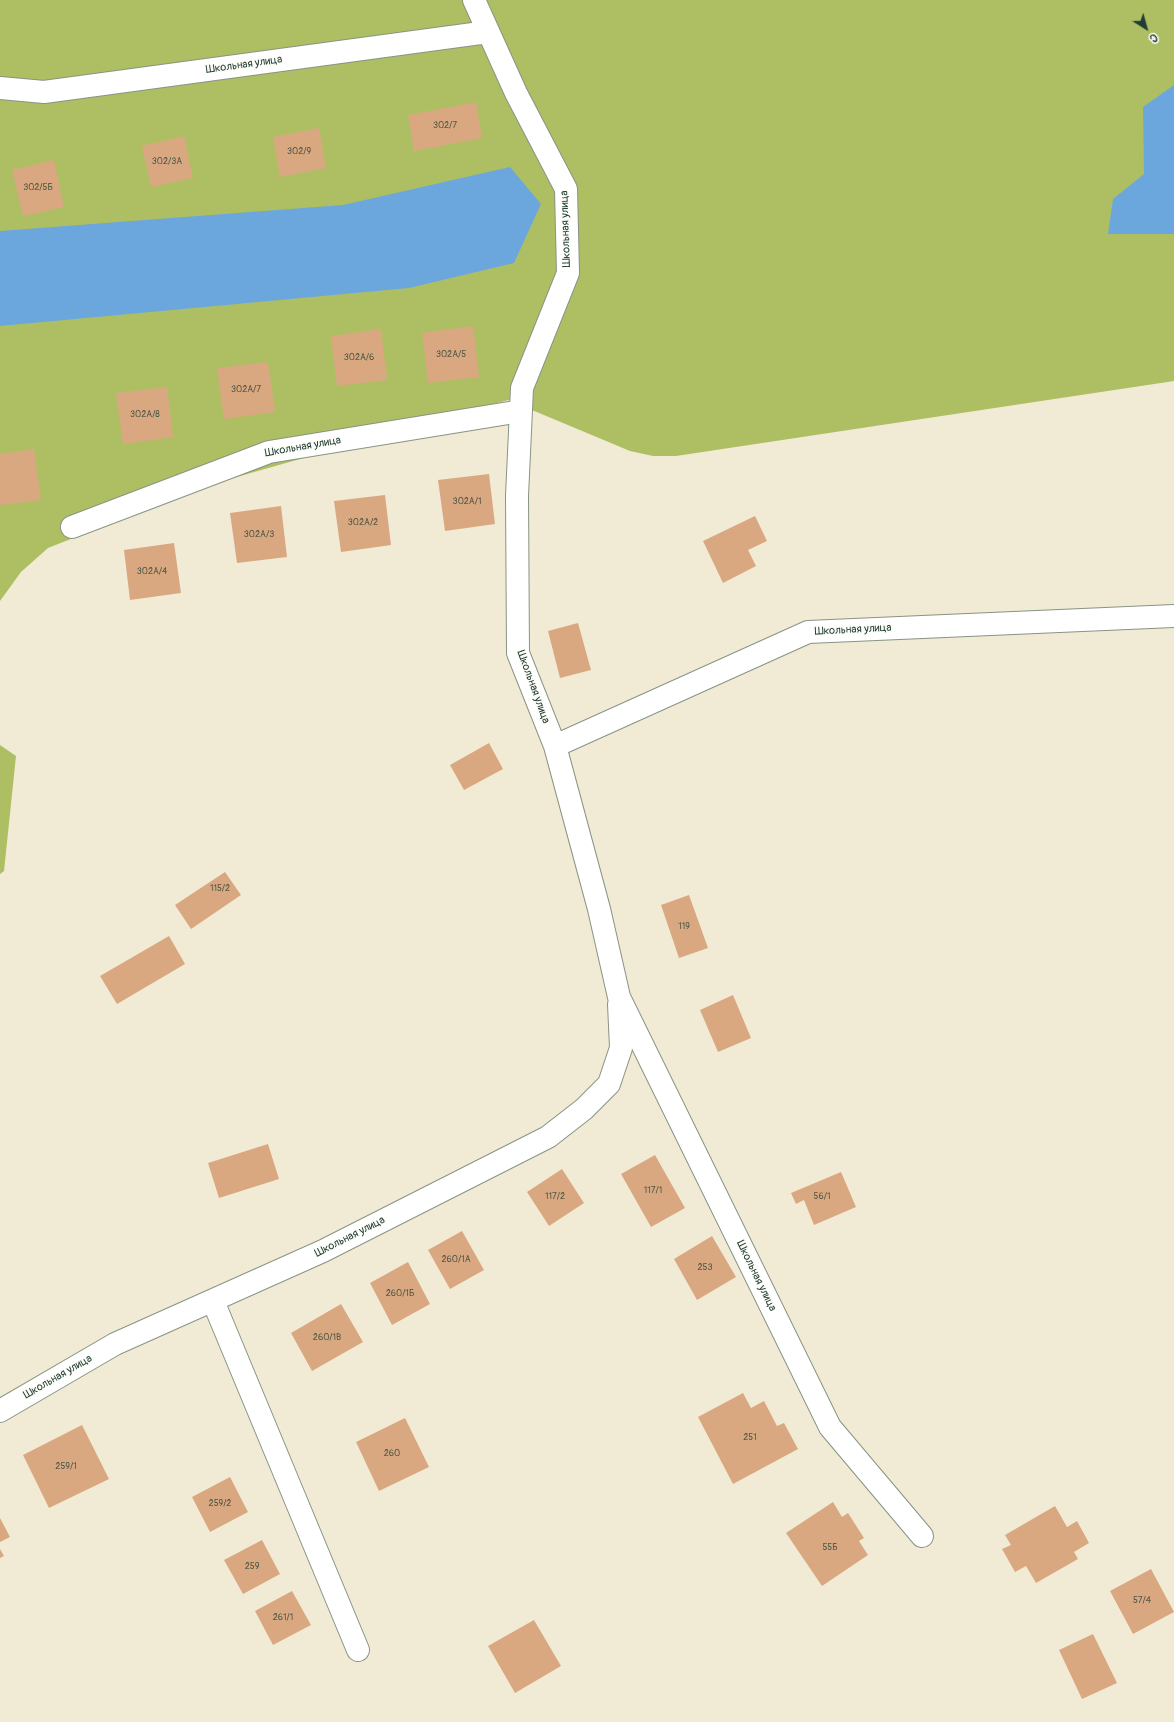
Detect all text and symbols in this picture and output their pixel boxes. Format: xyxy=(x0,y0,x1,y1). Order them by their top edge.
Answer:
north arrow xyxy=(1126,8,1166,48)
text: С xyxy=(1147,31,1160,45)
street label: Школьная улица xyxy=(205,53,283,77)
house number: 302/7 xyxy=(433,121,457,131)
house number: 302/9 xyxy=(287,147,311,157)
house number: 302/3А xyxy=(152,157,182,167)
house number: 302/5Б xyxy=(23,183,53,193)
street label: Школьная улица xyxy=(558,190,574,268)
house number: 302А/5 xyxy=(436,350,466,360)
house number: 302А/6 xyxy=(344,353,374,363)
house number: 302А/7 xyxy=(231,385,261,395)
house number: 302А/8 xyxy=(130,410,160,420)
street label: Школьная улица xyxy=(264,434,342,460)
house number: 302А/1 xyxy=(453,497,481,507)
house number: 302А/2 xyxy=(348,518,378,528)
house number: 302А/3 xyxy=(244,530,274,540)
house number: 302А/4 xyxy=(137,567,167,577)
street label: Школьная улица xyxy=(814,621,892,639)
street label: Школьная улица xyxy=(514,649,552,725)
house number: 115/2 xyxy=(210,884,230,894)
house number: 119 xyxy=(678,922,690,932)
house number: 117/1 xyxy=(644,1186,662,1196)
house number: 117/2 xyxy=(545,1192,565,1202)
house number: 56/1 xyxy=(814,1192,830,1202)
street label: Школьная улица xyxy=(313,1214,387,1260)
street label: Школьная улица xyxy=(733,1239,779,1313)
house number: 260/1А xyxy=(441,1255,471,1265)
house number: 253 xyxy=(698,1263,712,1273)
house number: 260/1Б xyxy=(386,1289,414,1299)
house number: 260/1В xyxy=(313,1333,341,1343)
street label: Школьная улица xyxy=(21,1352,95,1402)
house number: 251 xyxy=(743,1433,757,1443)
house number: 260 xyxy=(384,1449,400,1459)
house number: 259/1 xyxy=(55,1462,77,1472)
house number: 259/2 xyxy=(209,1499,231,1509)
house number: 55Б xyxy=(822,1543,838,1553)
house number: 259 xyxy=(245,1562,259,1572)
house number: 57/4 xyxy=(1133,1596,1151,1606)
house number: 261/1 xyxy=(273,1613,293,1623)

